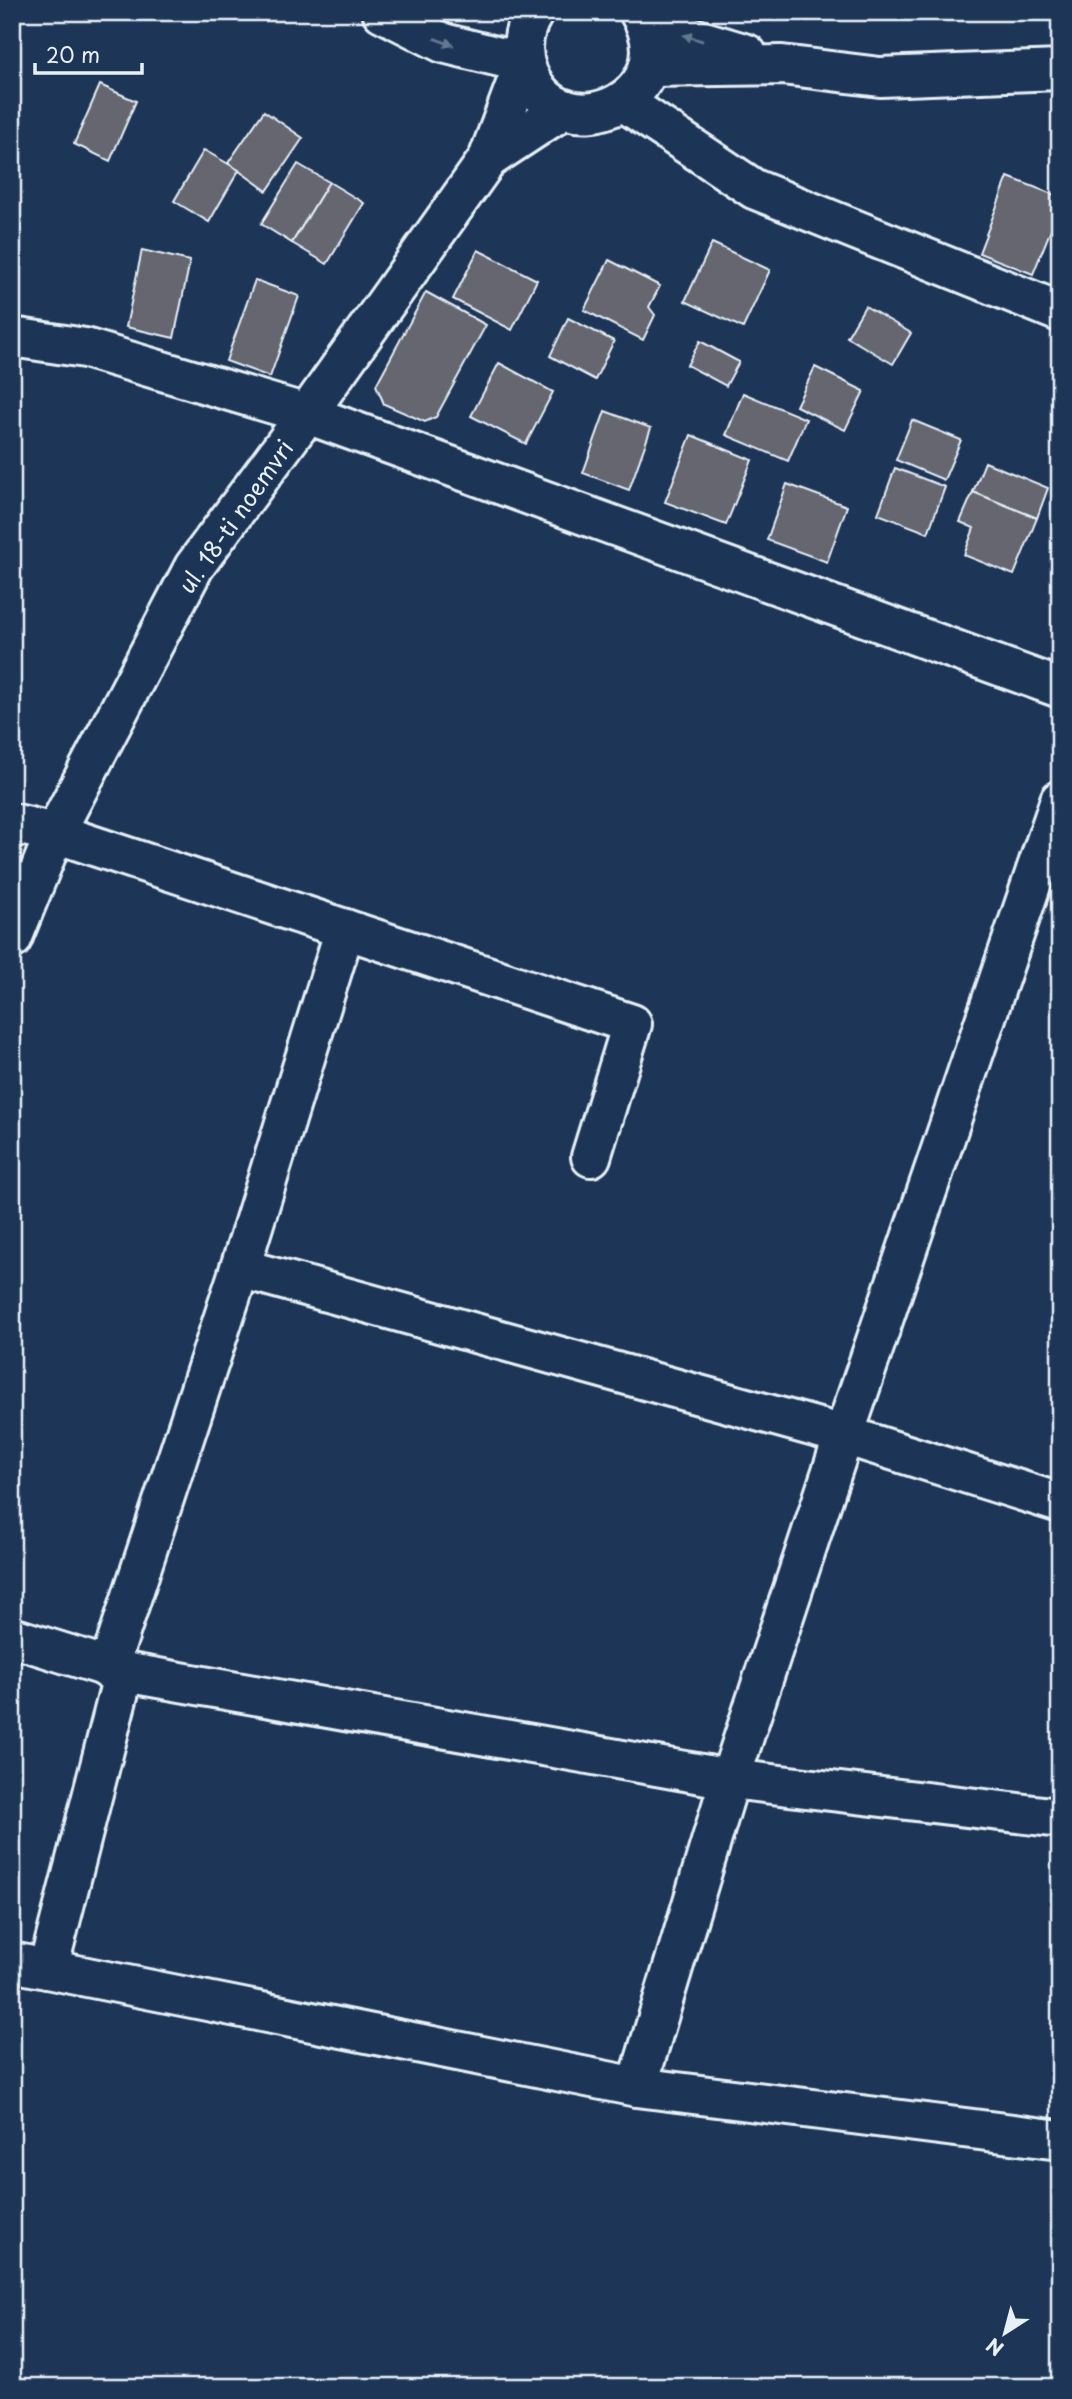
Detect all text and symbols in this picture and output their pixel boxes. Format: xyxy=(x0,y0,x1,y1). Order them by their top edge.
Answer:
scale bar xyxy=(35,32,142,76)
one-way arrow xyxy=(683,33,704,43)
one-way arrow xyxy=(433,37,454,48)
text: 20 m xyxy=(46,38,100,70)
street label: ul. 18-ti noemvri xyxy=(169,432,301,600)
north arrow xyxy=(970,2298,1040,2368)
text: N xyxy=(980,2332,1009,2363)

